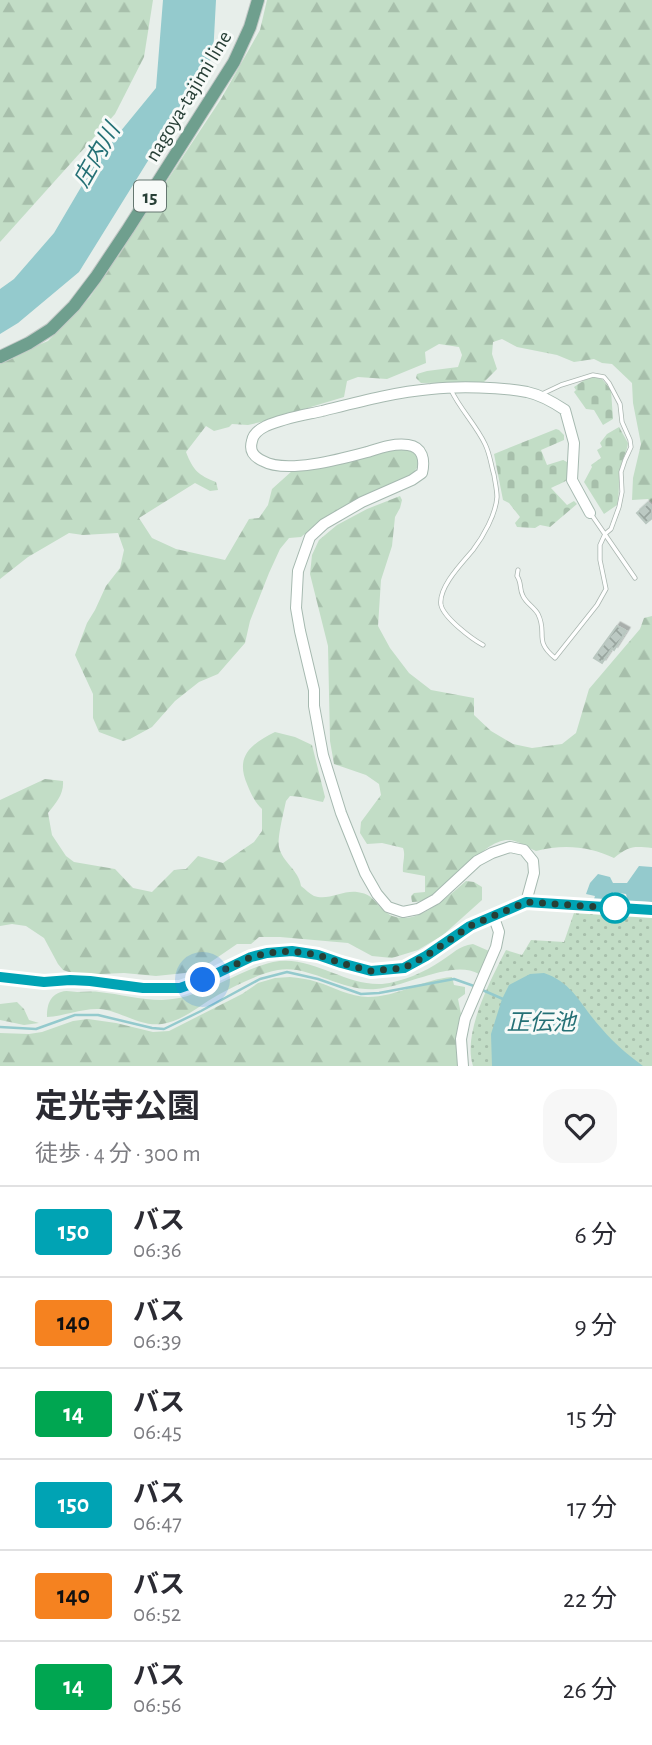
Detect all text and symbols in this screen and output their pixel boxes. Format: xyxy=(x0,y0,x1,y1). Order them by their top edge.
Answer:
street label: nagoya-tajimi line xyxy=(141,27,236,165)
water label: 庄内川 xyxy=(68,117,126,191)
road number: 15 xyxy=(134,180,166,212)
unlabelled marker xyxy=(600,893,630,923)
your location xyxy=(185,962,220,997)
water label: 正伝池 xyxy=(507,1010,578,1035)
button: heart xyxy=(543,1089,617,1163)
text: 定光寺公園 xyxy=(35,1091,200,1124)
text: 徒歩 · 4 分 · 300 m xyxy=(35,1143,201,1166)
text: バス xyxy=(133,1208,185,1234)
text: 150 xyxy=(58,1220,89,1244)
text: 6 分 xyxy=(574,1222,617,1248)
text: 06:36 xyxy=(133,1239,182,1262)
text: バス xyxy=(133,1299,185,1325)
text: 140 xyxy=(57,1311,90,1335)
text: 9 分 xyxy=(574,1313,617,1339)
text: 06:39 xyxy=(133,1330,182,1353)
text: バス xyxy=(133,1390,185,1416)
text: 14 xyxy=(63,1402,84,1426)
text: 15 分 xyxy=(567,1404,617,1430)
text: 06:45 xyxy=(133,1421,182,1444)
text: バス xyxy=(133,1481,185,1507)
text: 150 xyxy=(58,1493,89,1517)
text: 17 分 xyxy=(567,1495,617,1521)
text: 06:47 xyxy=(133,1512,182,1535)
text: バス xyxy=(133,1572,185,1598)
text: 140 xyxy=(57,1584,90,1608)
text: 22 分 xyxy=(563,1586,617,1612)
text: 06:52 xyxy=(133,1603,181,1626)
text: バス xyxy=(133,1663,185,1689)
text: 14 xyxy=(63,1675,84,1699)
text: 26 分 xyxy=(563,1677,617,1703)
text: 06:56 xyxy=(133,1694,182,1717)

